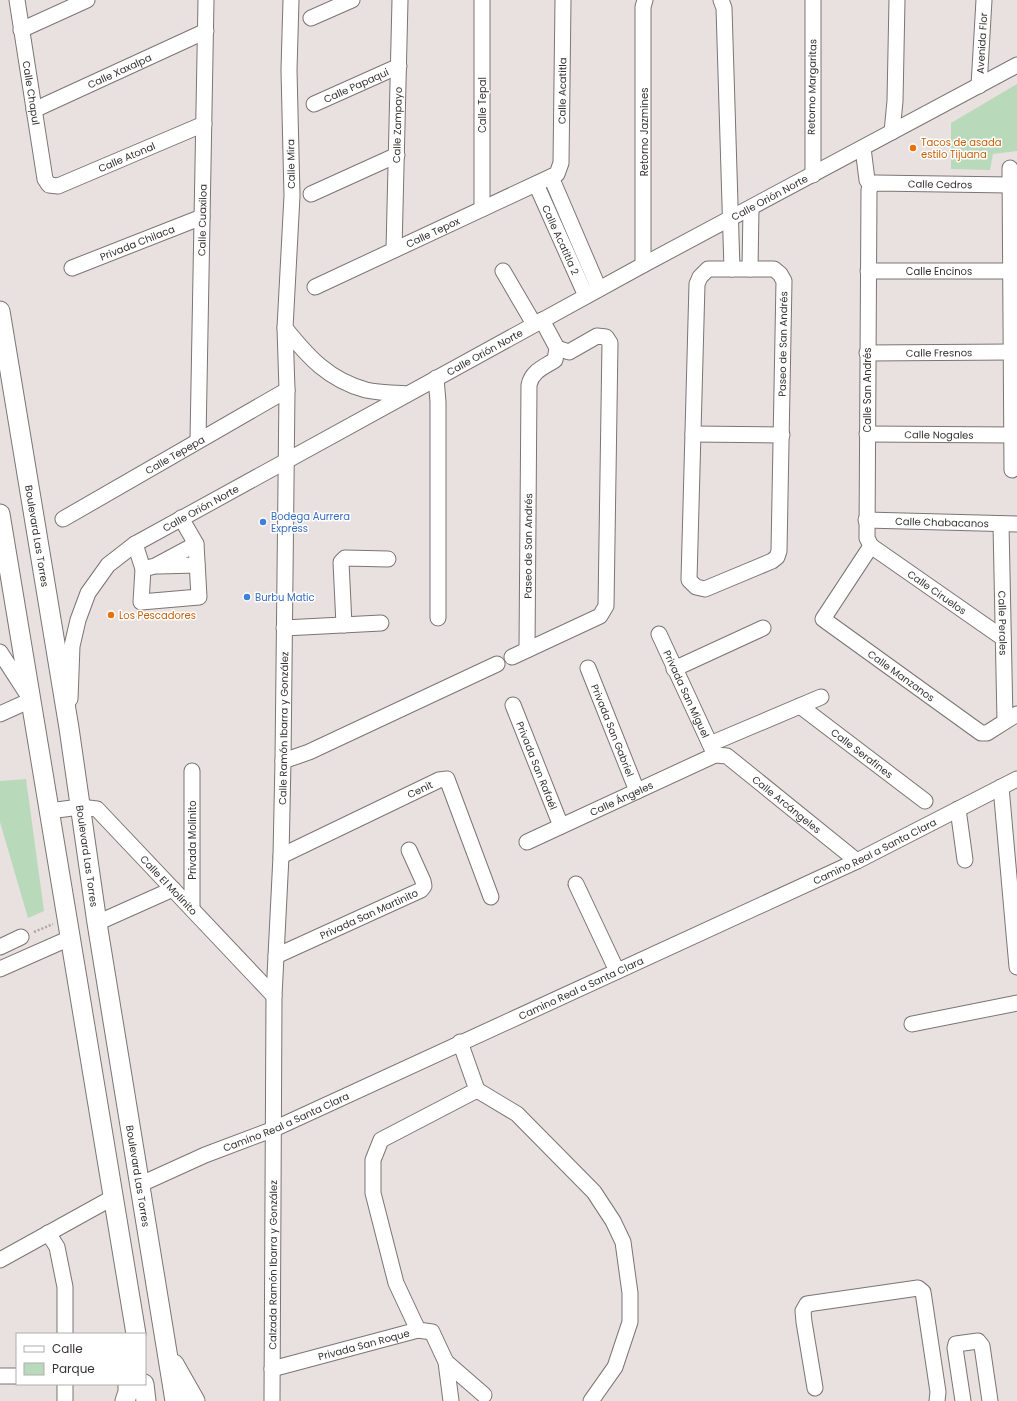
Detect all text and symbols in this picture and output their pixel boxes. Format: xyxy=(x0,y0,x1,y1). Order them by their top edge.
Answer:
street label: Avenida Flor xyxy=(972,12,991,74)
street label: Retorno Margaritas xyxy=(804,39,820,135)
street label: Calle Xaxalpa xyxy=(85,50,154,92)
street label: Calle Acatitla xyxy=(554,57,570,124)
street label: Calle Chapul xyxy=(19,60,44,126)
street label: Calle Papaqui xyxy=(321,64,391,106)
street label: Calle Tepal xyxy=(475,77,490,133)
street label: Calle Zampayo xyxy=(389,87,405,163)
street label: Retorno Jazmines xyxy=(637,88,652,176)
place label: Tacos de asada estilo Tijuana xyxy=(921,135,1001,162)
street label: Calle Atonal xyxy=(96,138,158,176)
street label: Calle Mira xyxy=(283,139,299,189)
marker: Tacos de asada estilo Tijuana xyxy=(908,143,918,153)
street label: Calle Orión Norte xyxy=(728,171,810,224)
street label: Calle Cedros xyxy=(908,176,972,192)
street label: Calle Cuaxiloa xyxy=(194,184,210,256)
street label: Calle Acatitla 2 xyxy=(539,202,583,277)
street label: Calle Tepox xyxy=(403,213,462,251)
street label: Privada Chilaca xyxy=(98,221,177,264)
street label: Calle Encinos xyxy=(906,264,972,279)
street label: Paseo de San Andrés xyxy=(775,291,791,397)
street label: Calle Orión Norte xyxy=(444,325,525,379)
street label: Calle Fresnos xyxy=(906,345,972,360)
street label: Calle San Andrés xyxy=(860,347,875,433)
street label: Calle Nogales xyxy=(904,427,974,442)
street label: Calle Tepepa xyxy=(142,432,207,478)
street label: Calle Orión Norte xyxy=(160,481,241,535)
street label: Boulevard Las Torres xyxy=(21,484,53,588)
street label: Paseo de San Andrés xyxy=(520,493,536,599)
place label: Bodega Aurrera Express xyxy=(271,509,350,536)
street label: Calle Chabacanos xyxy=(895,513,989,531)
marker: Bodega Aurrera Express xyxy=(258,517,268,527)
street label: Calle Ciruelos xyxy=(905,566,970,618)
place label: Burbu Matic xyxy=(255,590,315,605)
street label: Calle Perales xyxy=(995,590,1011,655)
marker: Burbu Matic xyxy=(242,592,252,602)
place label: Los Pescadores xyxy=(119,608,196,623)
marker: Los Pescadores xyxy=(106,610,116,620)
street label: Calle Manzanos xyxy=(865,646,938,705)
street label: Privada San Miguel xyxy=(660,648,714,740)
street label: Calle Ramón Ibarra y González xyxy=(275,651,292,805)
street label: Privada San Gabriel xyxy=(588,682,638,779)
street label: Privada San Rafaél xyxy=(513,719,561,812)
street label: Calle Serafines xyxy=(828,725,896,782)
street label: Calle Arcángeles xyxy=(749,772,824,837)
street label: Cenit xyxy=(405,777,435,802)
street label: Calle Ángeles xyxy=(587,777,656,819)
street label: Privada Molinito xyxy=(185,800,200,880)
street label: Boulevard Las Torres xyxy=(73,804,102,908)
street label: Camino Real a Santa Clara xyxy=(810,814,939,888)
street label: Calle El Molinito xyxy=(137,852,201,918)
street label: Privada San Martinito xyxy=(317,885,420,943)
street label: Camino Real a Santa Clara xyxy=(516,953,646,1023)
street label: Camino Real a Santa Clara xyxy=(221,1088,351,1155)
street label: Boulevard Las Torres xyxy=(123,1124,154,1228)
street label: Calzada Ramón Ibarra y González xyxy=(265,1180,281,1350)
street label: Privada San Roque xyxy=(316,1325,411,1364)
legend xyxy=(16,1333,146,1385)
text: Calle xyxy=(52,1340,83,1357)
text: Parque xyxy=(52,1360,95,1377)

